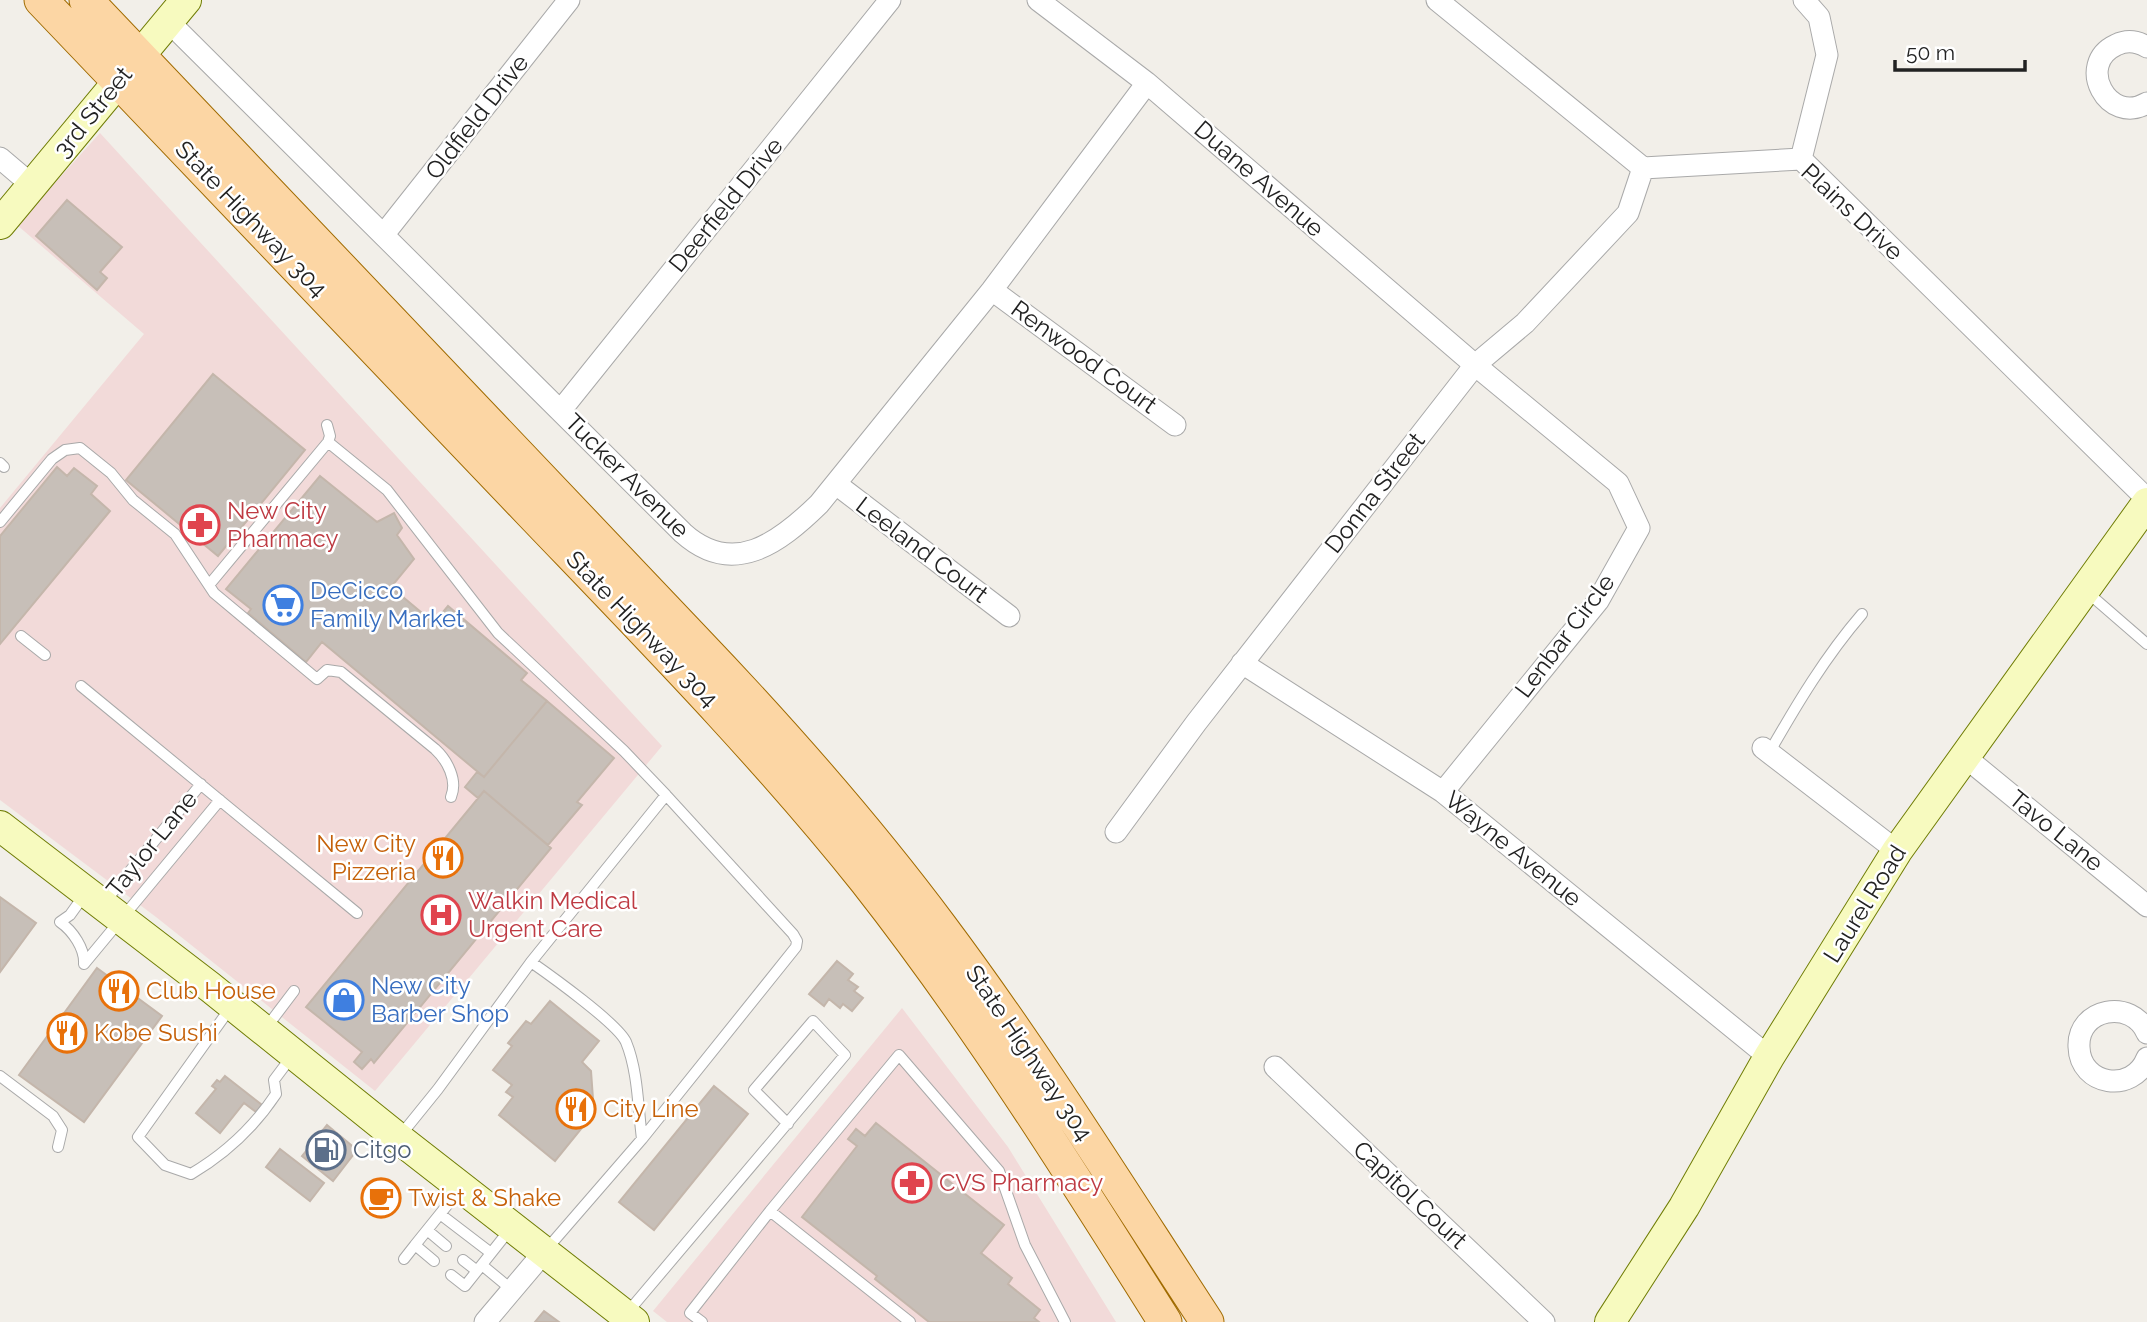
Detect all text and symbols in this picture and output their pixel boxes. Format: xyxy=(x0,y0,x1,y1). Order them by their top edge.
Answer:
scale bar xyxy=(1895,28,2024,72)
text: 50 m xyxy=(1906,40,1955,65)
street label: Oldfield Drive xyxy=(419,48,534,185)
street label: 3rd Street xyxy=(47,60,138,163)
street label: Duane Avenue xyxy=(1189,114,1330,243)
street label: Deerfield Drive xyxy=(662,132,789,278)
street label: State Highway 304 xyxy=(169,135,333,303)
street label: Plains Drive xyxy=(1795,157,1909,266)
street label: Renwood Court xyxy=(1006,294,1163,419)
street label: Tucker Avenue xyxy=(559,408,695,544)
street label: Donna Street xyxy=(1318,427,1431,559)
street label: Leeland Court xyxy=(850,490,994,609)
place label: New City Pharmacy xyxy=(227,496,339,553)
pharmacy icon: New City Pharmacy xyxy=(179,504,221,546)
street label: State Highway 304 xyxy=(560,545,724,713)
street label: Lenbar Circle xyxy=(1509,568,1620,703)
place label: DeCicco Family Market xyxy=(310,576,464,633)
supermarket icon: DeCicco Family Market xyxy=(262,584,304,626)
street label: Tavo Lane xyxy=(2003,784,2109,877)
street label: Taylor Lane xyxy=(100,785,203,902)
street label: Wayne Avenue xyxy=(1439,785,1587,912)
place label: New City Pizzeria xyxy=(316,829,416,886)
restaurant icon: New City Pizzeria xyxy=(422,837,464,879)
street label: Laurel Road xyxy=(1817,840,1912,968)
place label: Walkin Medical Urgent Care xyxy=(468,886,638,943)
hospital icon: Walkin Medical Urgent Care xyxy=(420,894,462,936)
street label: State Highway 304 xyxy=(960,959,1099,1146)
restaurant icon: Club House xyxy=(98,970,140,1012)
place label: New City Barber Shop xyxy=(371,971,509,1028)
place label: Club House xyxy=(146,976,276,1005)
shop icon: New City Barber Shop xyxy=(323,979,365,1021)
restaurant icon: Kobe Sushi xyxy=(46,1012,88,1054)
place label: Kobe Sushi xyxy=(94,1018,218,1047)
restaurant icon: City Line xyxy=(555,1088,597,1130)
place label: City Line xyxy=(603,1094,699,1123)
fuel station icon: Citgo xyxy=(305,1129,347,1171)
place label: Citgo xyxy=(353,1135,412,1164)
street label: Capitol Court xyxy=(1347,1135,1473,1255)
pharmacy icon: CVS Pharmacy xyxy=(891,1162,933,1204)
place label: CVS Pharmacy xyxy=(939,1168,1103,1197)
cafe icon: Twist & Shake xyxy=(360,1177,402,1219)
place label: Twist & Shake xyxy=(408,1183,561,1212)

